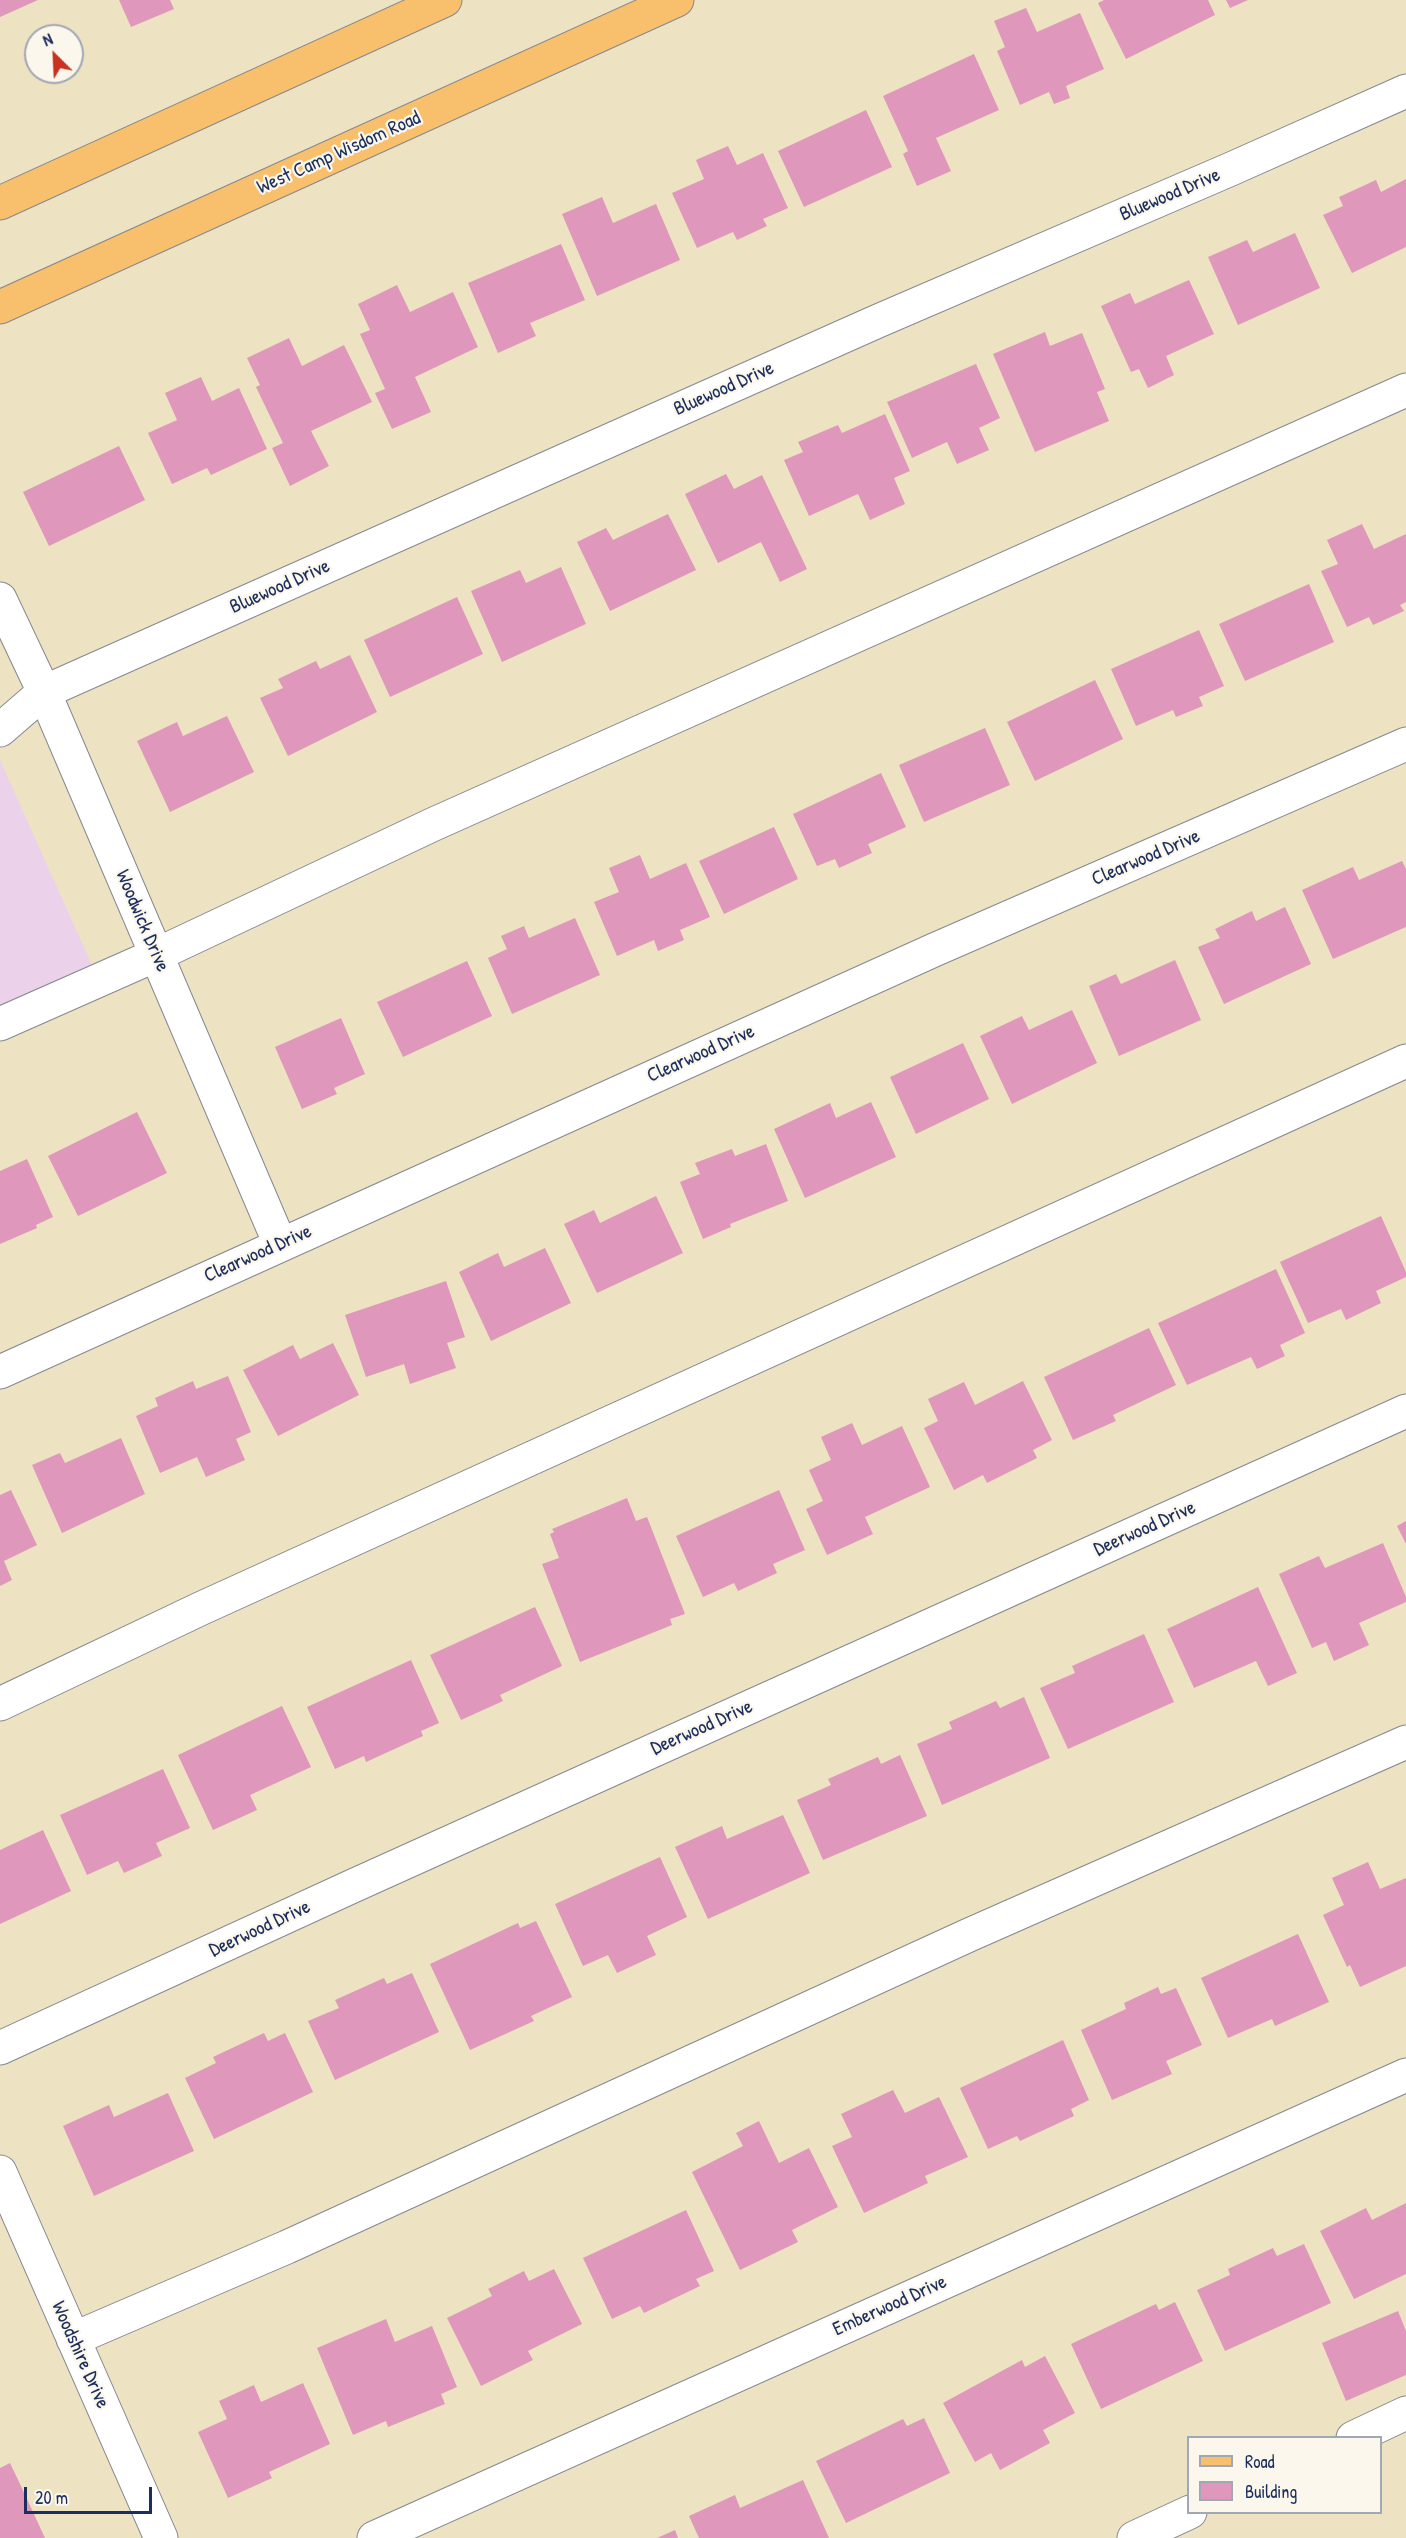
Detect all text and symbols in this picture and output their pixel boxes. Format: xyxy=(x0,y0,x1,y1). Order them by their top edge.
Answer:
north arrow xyxy=(24,24,84,84)
text: N xyxy=(39,28,56,51)
street label: West Camp Wisdom Road xyxy=(254,106,424,200)
street label: Bluewood Drive xyxy=(1116,163,1224,227)
street label: Bluewood Drive xyxy=(670,356,778,422)
street label: Bluewood Drive xyxy=(226,554,334,620)
street label: Clearwood Drive xyxy=(1088,824,1204,892)
street label: Woodwick Drive xyxy=(110,866,174,976)
street label: Clearwood Drive xyxy=(643,1020,759,1088)
street label: Clearwood Drive xyxy=(200,1220,316,1288)
street label: Deerwood Drive xyxy=(1091,1496,1199,1562)
street label: Deerwood Drive xyxy=(648,1695,756,1761)
street label: Deerwood Drive xyxy=(206,1895,314,1963)
street label: Emberwood Drive xyxy=(830,2270,950,2342)
street label: Woodshire Drive xyxy=(46,2298,114,2412)
legend xyxy=(1187,2436,1382,2514)
text: Road xyxy=(1245,2449,1275,2474)
scale bar xyxy=(27,2475,154,2513)
text: Building xyxy=(1245,2479,1297,2504)
text: 20 m xyxy=(35,2485,68,2510)

